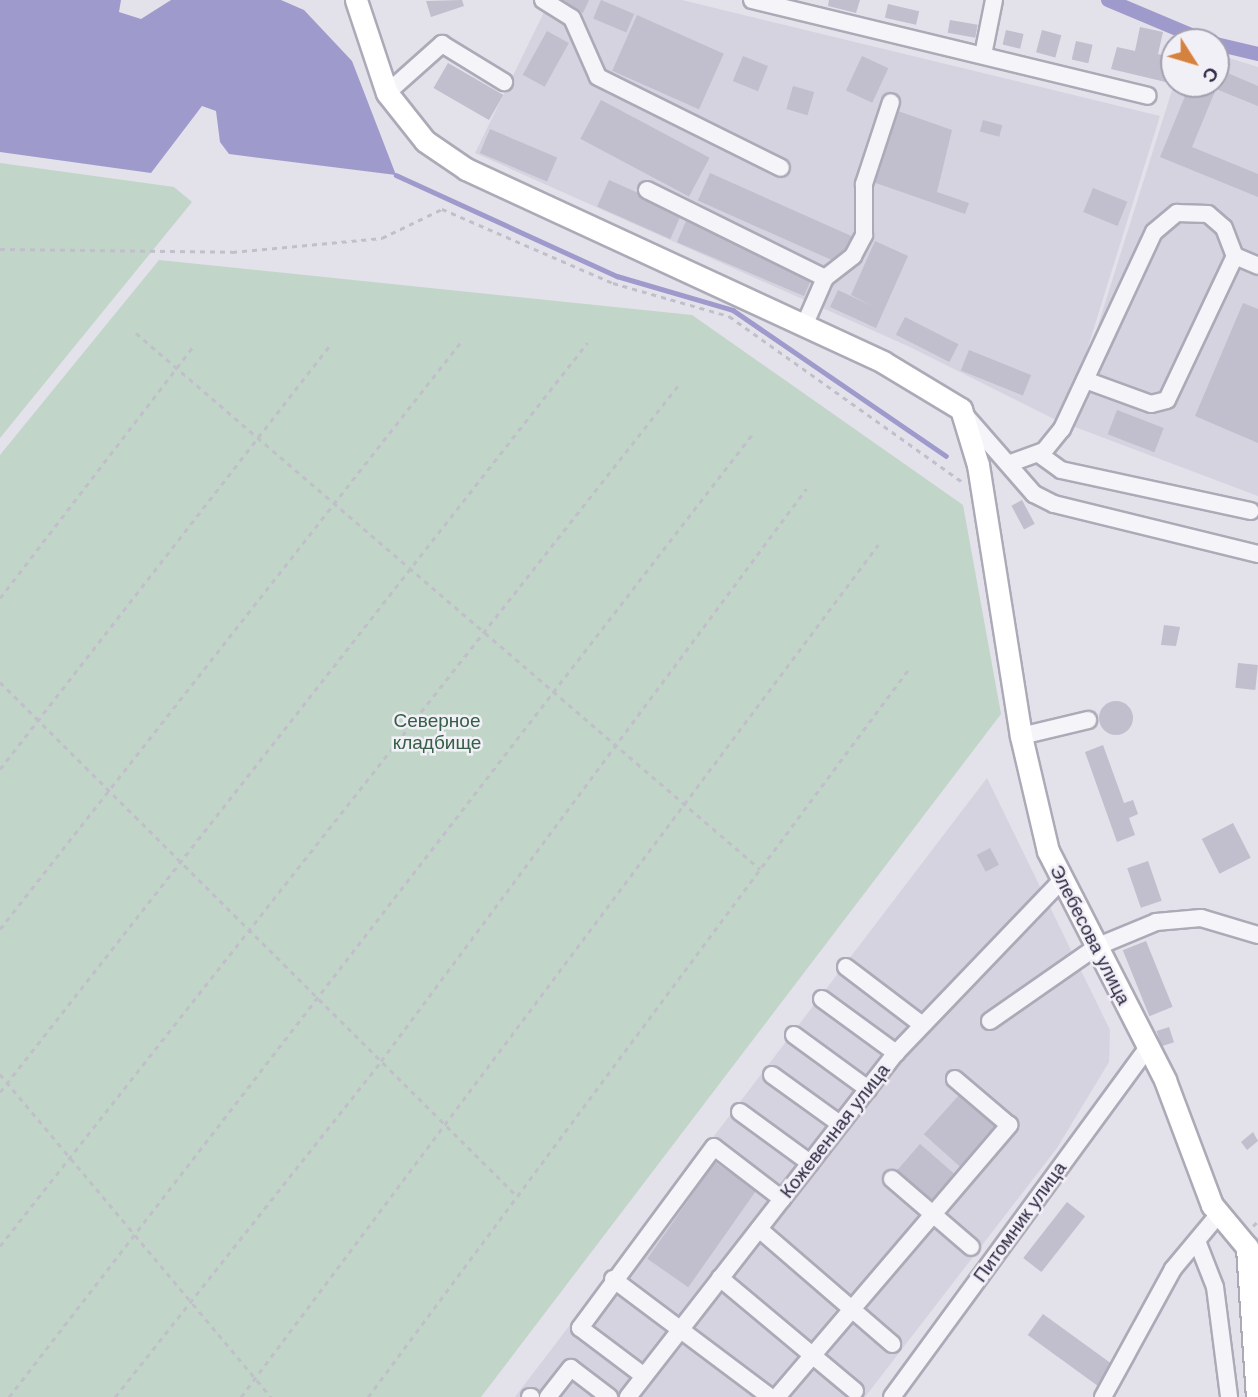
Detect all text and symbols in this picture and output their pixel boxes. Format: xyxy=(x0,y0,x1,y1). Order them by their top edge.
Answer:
north arrow xyxy=(1160,28,1230,98)
text: С xyxy=(1198,63,1223,87)
park label: Северное кладбище xyxy=(393,710,481,754)
street label: Элебесова улица xyxy=(1045,861,1135,1009)
street label: Кожевенная улица xyxy=(775,1059,895,1203)
street label: Питомник улица xyxy=(969,1157,1071,1287)

